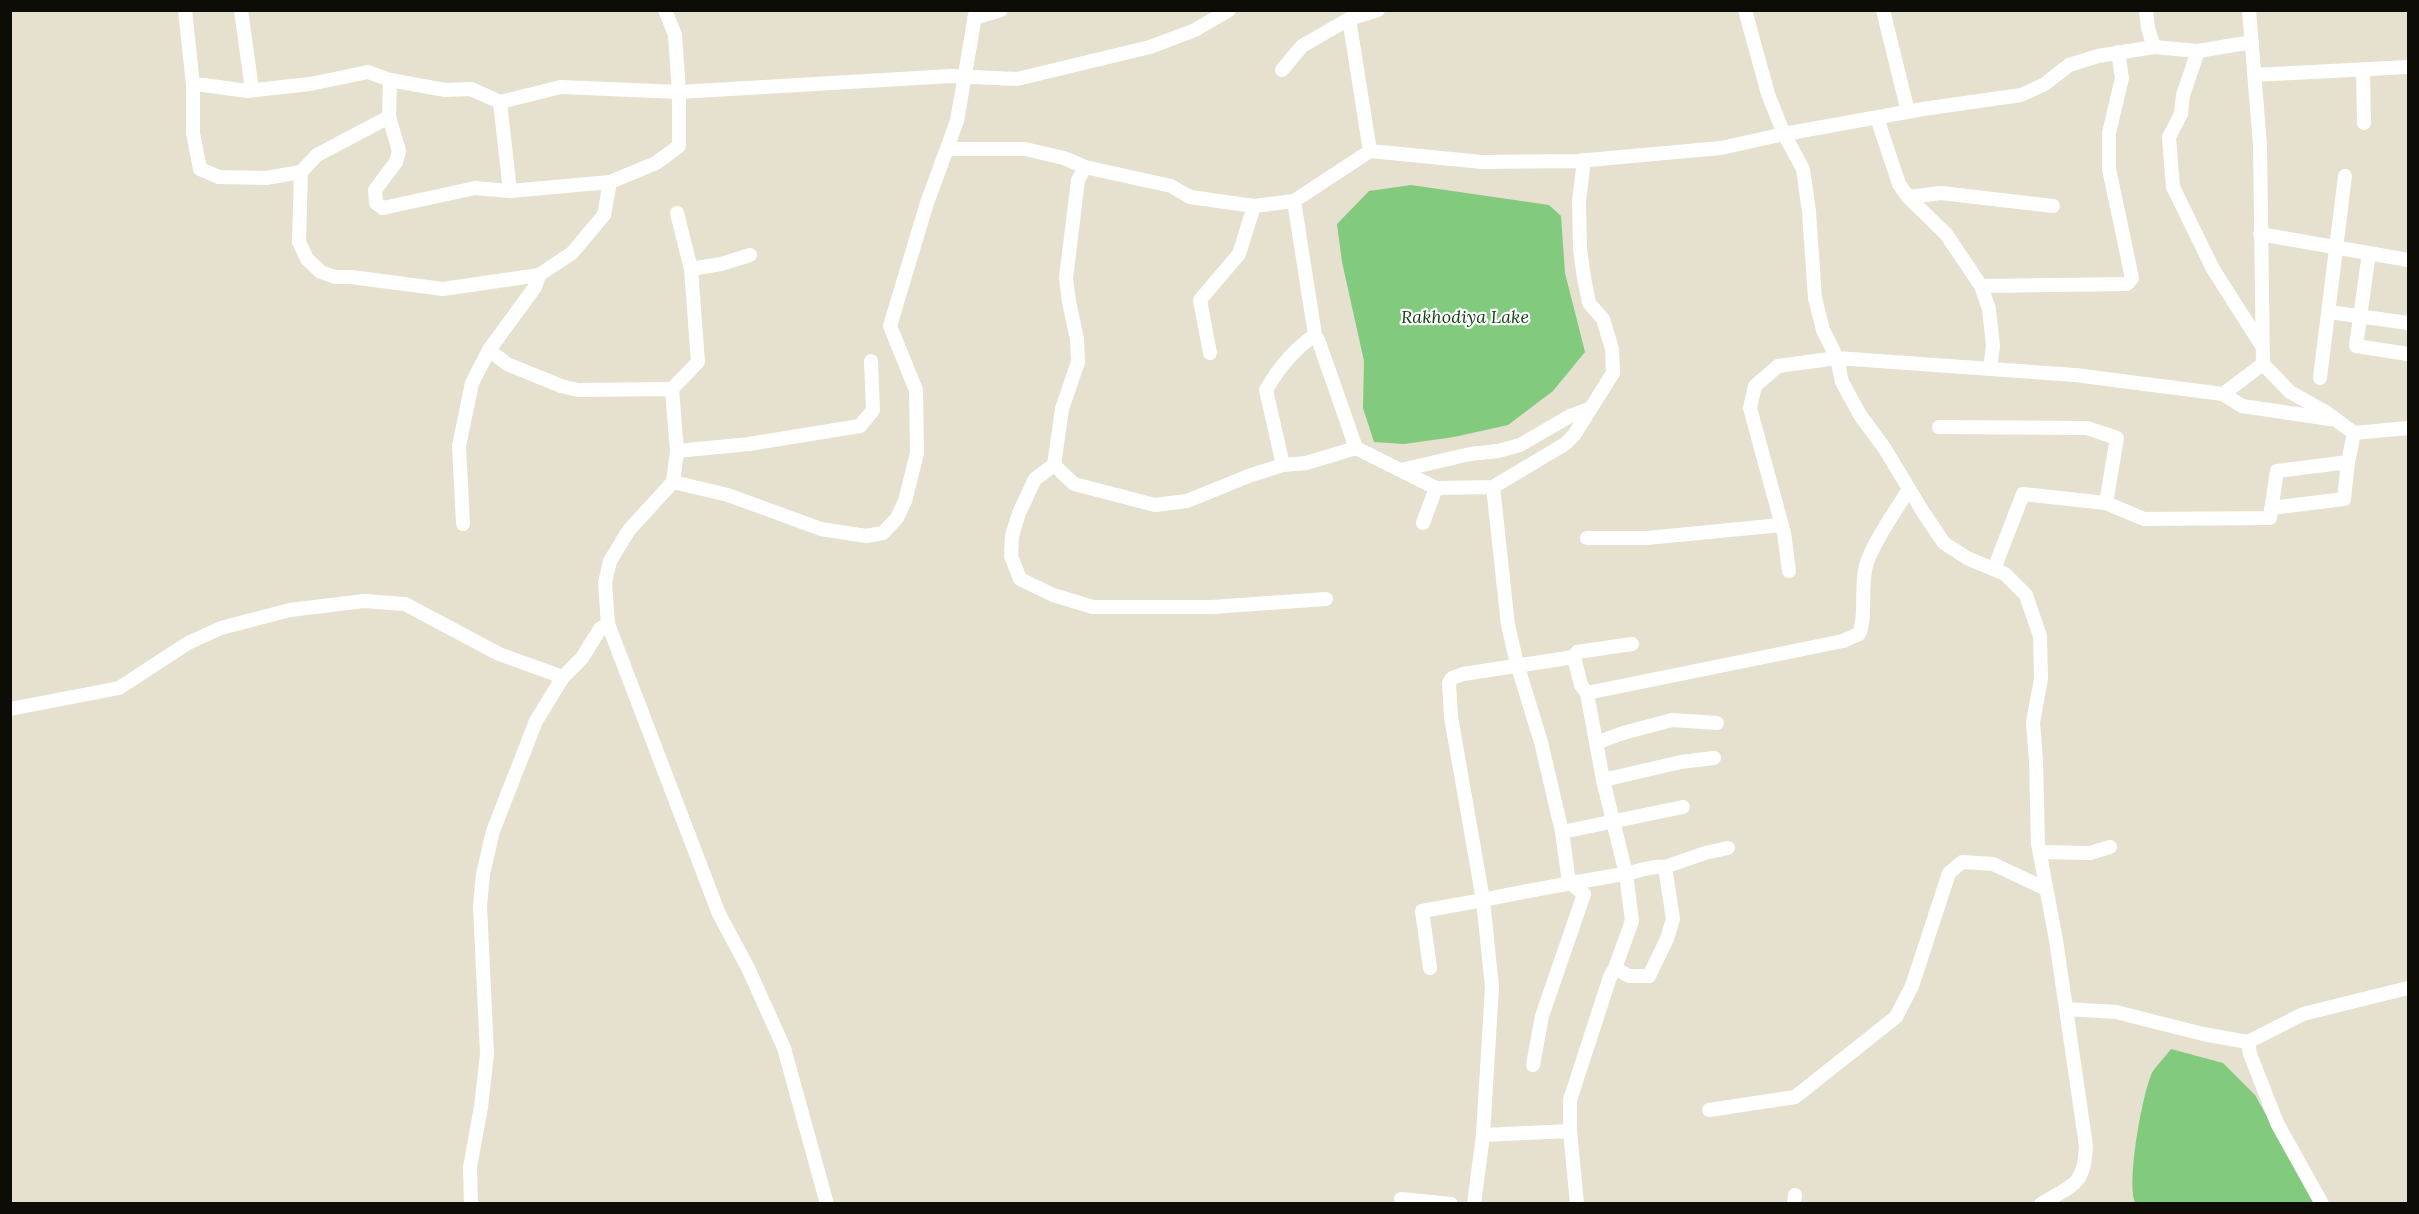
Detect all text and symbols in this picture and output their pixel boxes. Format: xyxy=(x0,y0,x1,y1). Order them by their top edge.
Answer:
water label: Rakhodiya Lake xyxy=(1401,307,1529,329)

